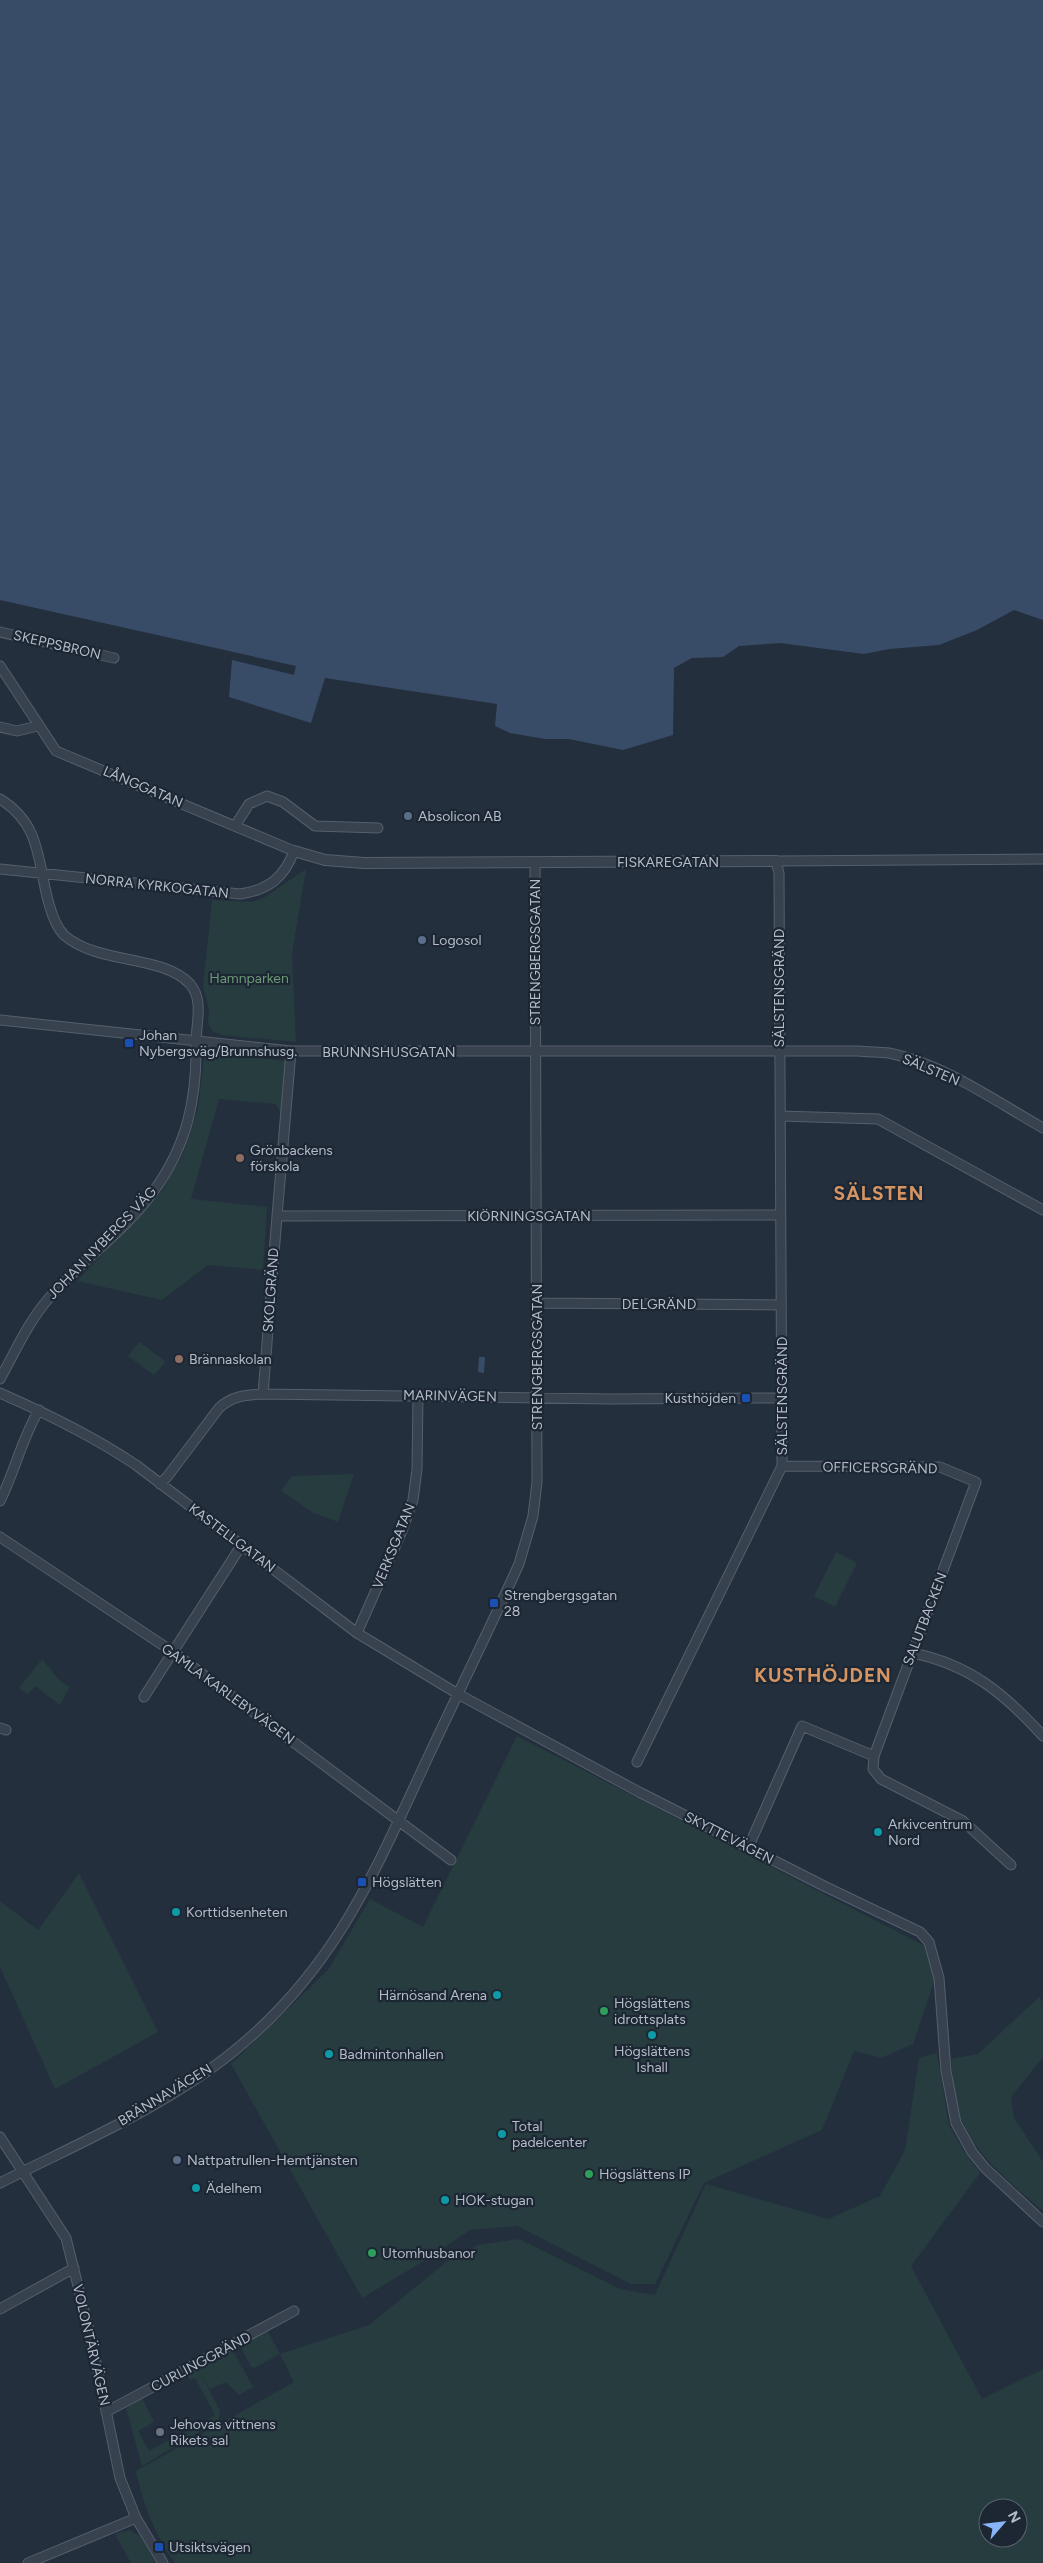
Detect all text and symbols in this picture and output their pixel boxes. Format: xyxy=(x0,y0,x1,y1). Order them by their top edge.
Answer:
street label: SKEPPSBRON xyxy=(12,627,102,663)
street label: LÅNGGATAN xyxy=(100,763,186,811)
place label: Absolicon AB xyxy=(418,808,502,825)
marker: Absolicon AB xyxy=(402,810,414,822)
street label: FISKAREGATAN xyxy=(617,854,719,871)
street label: NORRA KYRKOGATAN xyxy=(84,870,230,902)
street label: STRENGBERGSGATAN xyxy=(527,879,544,1025)
street label: SÄLSTENSGRÄND xyxy=(771,929,788,1047)
place label: Logosol xyxy=(432,932,481,949)
marker: Logosol xyxy=(416,934,428,946)
park label: Hamnparken xyxy=(209,970,289,987)
place label: Johan Nybergsväg/Brunnshusg. xyxy=(139,1027,297,1060)
marker: Johan Nybergsväg/Brunnshusg. xyxy=(123,1037,135,1049)
street label: BRUNNSHUSGATAN xyxy=(322,1044,456,1061)
street label: SÄLSTEN xyxy=(900,1050,962,1090)
place label: Grönbackens förskola xyxy=(250,1142,333,1175)
marker: Grönbackens förskola xyxy=(234,1152,246,1164)
district label: SÄLSTEN xyxy=(834,1182,924,1205)
street label: JOHAN NYBERGS VÄG xyxy=(44,1183,160,1303)
street label: KIÖRNINGSGATAN xyxy=(467,1208,591,1225)
street label: SKOLGRÄND xyxy=(260,1247,282,1333)
street label: STRENGBERGSGATAN xyxy=(529,1284,546,1430)
street label: DELGRÄND xyxy=(622,1296,696,1313)
street label: SÄLSTENSGRÄND xyxy=(774,1337,791,1455)
place label: Brännaskolan xyxy=(189,1351,272,1368)
marker: Brännaskolan xyxy=(173,1353,185,1365)
street label: MARINVÄGEN xyxy=(403,1387,497,1405)
place label: Kusthöjden xyxy=(665,1390,736,1407)
marker: Kusthöjden xyxy=(740,1392,752,1404)
street label: OFFICERSGRÄND xyxy=(822,1458,938,1478)
street label: KASTELLGATAN xyxy=(185,1500,279,1576)
street label: VERKSGATAN xyxy=(369,1501,419,1591)
street label: SALUTBACKEN xyxy=(899,1570,951,1668)
place label: Strengbergsgatan 28 xyxy=(504,1587,617,1620)
marker: Strengbergsgatan 28 xyxy=(488,1597,500,1609)
street label: GAMLA KARLEBYVÄGEN xyxy=(158,1640,298,1748)
district label: KUSTHÖJDEN xyxy=(754,1664,892,1687)
street label: SKYTTEVÄGEN xyxy=(681,1808,777,1868)
place label: Arkivcentrum Nord xyxy=(888,1816,972,1849)
marker: Arkivcentrum Nord xyxy=(872,1826,884,1838)
place label: Högslätten xyxy=(372,1874,442,1891)
marker: Högslätten xyxy=(356,1876,368,1888)
place label: Korttidsenheten xyxy=(186,1904,288,1921)
marker: Korttidsenheten xyxy=(170,1906,182,1918)
place label: Härnösand Arena xyxy=(379,1987,487,2004)
marker: Härnösand Arena xyxy=(491,1989,503,2001)
place label: Högslättens idrottsplats xyxy=(614,1995,690,2028)
marker: Högslättens idrottsplats xyxy=(598,2005,610,2017)
marker: Högslättens Ishall xyxy=(646,2029,658,2041)
place label: Högslättens Ishall xyxy=(614,2043,690,2076)
place label: Badmintonhallen xyxy=(339,2046,444,2063)
marker: Badmintonhallen xyxy=(323,2048,335,2060)
street label: BRÄNNAVÄGEN xyxy=(115,2060,215,2130)
place label: Total padelcenter xyxy=(512,2118,587,2151)
marker: Total padelcenter xyxy=(496,2128,508,2140)
place label: Nattpatrullen-Hemtjänsten xyxy=(187,2152,358,2169)
marker: Nattpatrullen-Hemtjänsten xyxy=(171,2154,183,2166)
place label: Högslättens IP xyxy=(599,2166,690,2183)
marker: Högslättens IP xyxy=(583,2168,595,2180)
place label: Ädelhem xyxy=(206,2180,262,2197)
marker: Ädelhem xyxy=(190,2182,202,2194)
place label: HOK-stugan xyxy=(455,2192,534,2209)
marker: HOK-stugan xyxy=(439,2194,451,2206)
place label: Utomhusbanor xyxy=(382,2245,476,2262)
marker: Utomhusbanor xyxy=(366,2247,378,2259)
street label: VOLONTÄRVÄGEN xyxy=(69,2283,113,2407)
street label: CURLINGGRÄND xyxy=(148,2329,254,2395)
place label: Jehovas vittnens Rikets sal xyxy=(170,2416,276,2449)
marker: Jehovas vittnens Rikets sal xyxy=(154,2426,166,2438)
north arrow xyxy=(978,2498,1028,2548)
text: N xyxy=(1004,2508,1024,2526)
place label: Utsiktsvägen xyxy=(169,2539,251,2556)
marker: Utsiktsvägen xyxy=(153,2541,165,2553)

